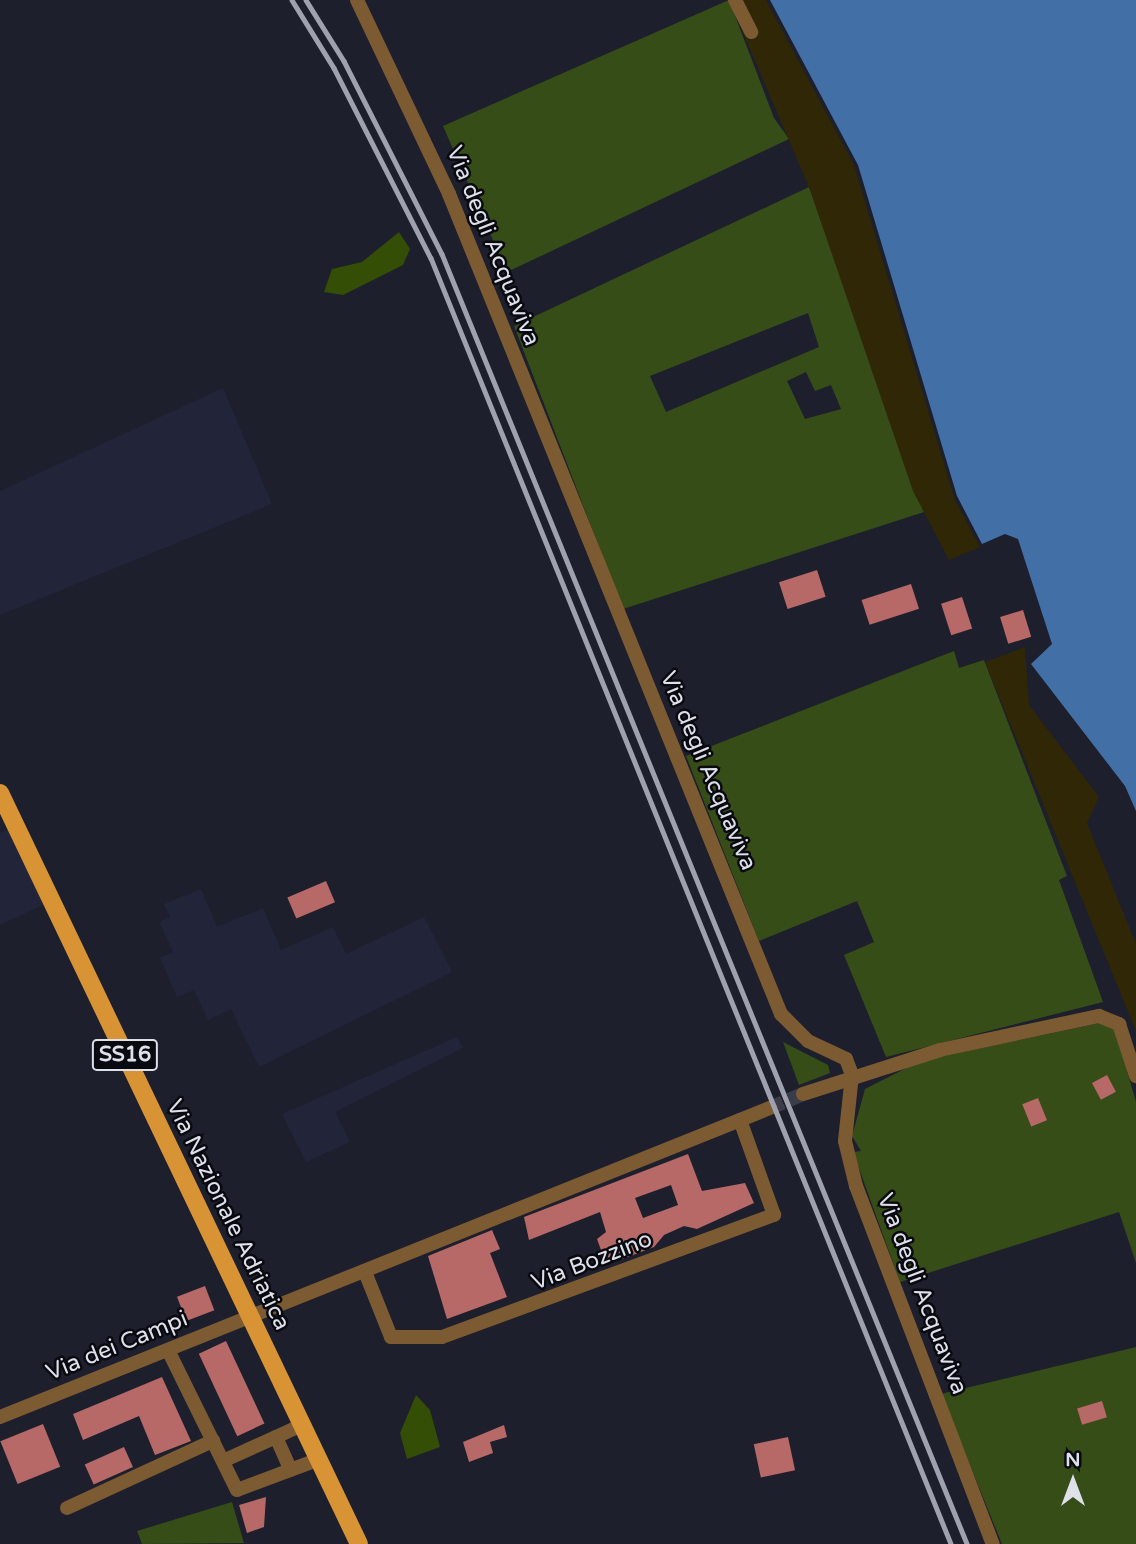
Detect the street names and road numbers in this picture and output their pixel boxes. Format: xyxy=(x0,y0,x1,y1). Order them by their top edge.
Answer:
street label: Via degli Acquaviva xyxy=(440,142,546,350)
street label: Via degli Acquaviva xyxy=(654,668,762,874)
road number: SS16 xyxy=(92,1038,158,1072)
street label: Via Nazionale Adriatica xyxy=(160,1095,296,1335)
street label: Via degli Acquaviva xyxy=(871,1190,973,1398)
street label: Via Bozzino xyxy=(528,1225,656,1297)
street label: Via dei Campi xyxy=(42,1305,192,1387)

